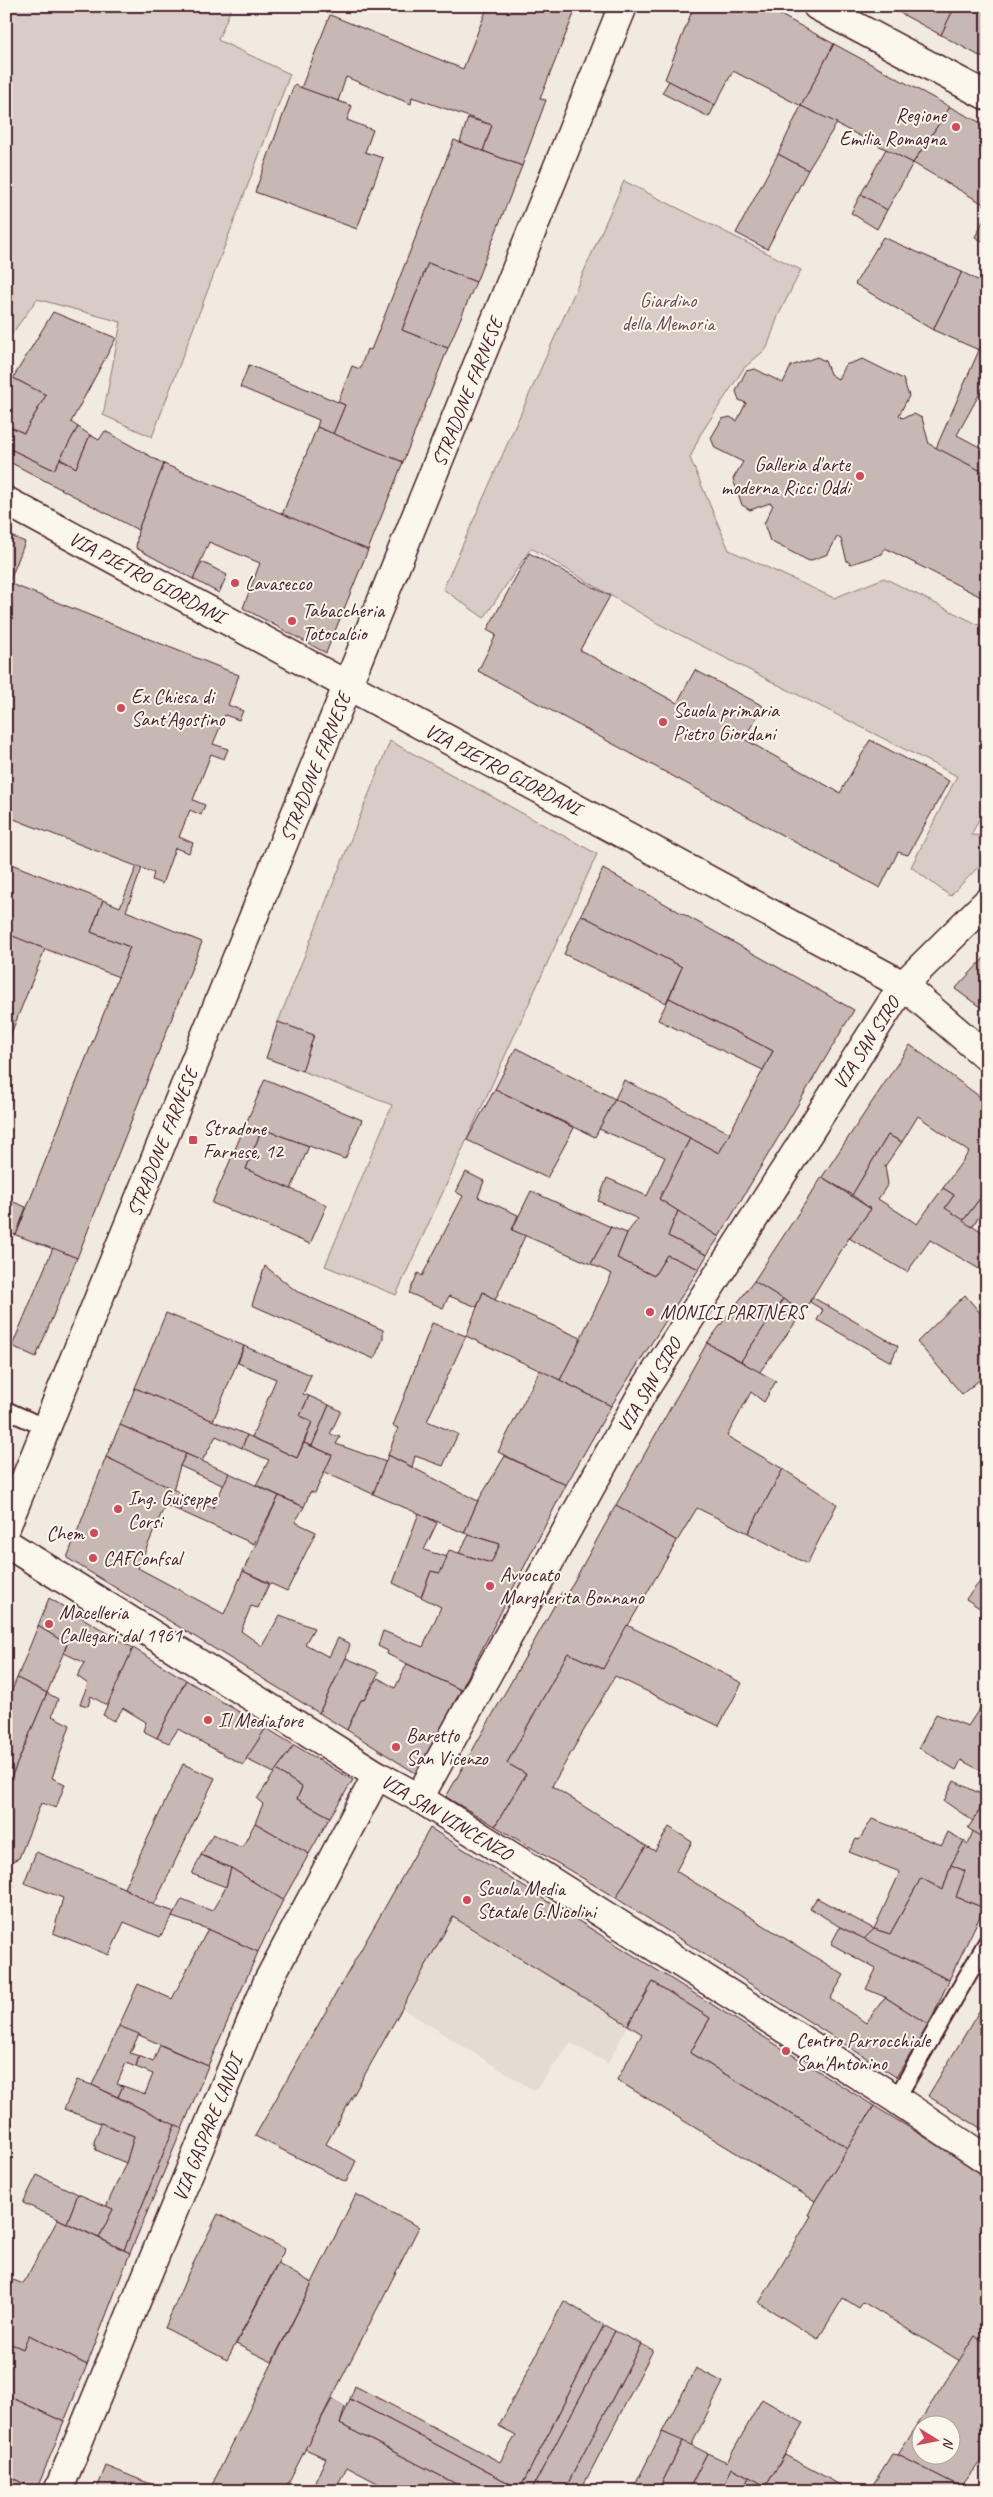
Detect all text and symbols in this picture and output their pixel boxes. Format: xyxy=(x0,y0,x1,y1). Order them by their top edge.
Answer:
place label: Regione Emilia Romagna xyxy=(839,103,948,151)
marker: Regione Emilia Romagna xyxy=(950,121,962,133)
park label: Giardino della Memoria xyxy=(622,288,716,336)
street label: STRADONE FARNESE xyxy=(426,311,510,470)
place label: Galleria d'arte moderna Ricci Oddi xyxy=(721,452,852,500)
marker: Galleria d'arte moderna Ricci Oddi xyxy=(854,470,866,482)
street label: VIA PIETRO GIORDANI xyxy=(65,526,233,631)
place label: Lavasecco xyxy=(245,571,312,596)
marker: Lavasecco xyxy=(229,577,241,589)
place label: Tabaccheria Totocalcio xyxy=(302,598,386,646)
marker: Tabaccheria Totocalcio xyxy=(286,615,298,627)
place label: Ex Chiesa di Sant'Agostino xyxy=(131,684,226,732)
street label: STRADONE FARNESE xyxy=(274,686,358,845)
place label: Scuola primaria Pietro Giordani xyxy=(673,698,780,746)
marker: Ex Chiesa di Sant'Agostino xyxy=(115,702,127,714)
marker: Scuola primaria Pietro Giordani xyxy=(657,716,669,728)
street label: VIA PIETRO GIORDANI xyxy=(421,718,589,823)
street label: VIA SAN SIRO xyxy=(827,991,907,1094)
street label: STRADONE FARNESE xyxy=(121,1061,205,1220)
place label: Stradone Farnese, 12 xyxy=(203,1116,285,1164)
marker: Stradone Farnese, 12 xyxy=(187,1134,199,1146)
place label: MONICI PARTNERS xyxy=(660,1300,809,1325)
marker: MONICI PARTNERS xyxy=(644,1306,656,1318)
street label: VIA SAN SIRO xyxy=(612,1332,688,1437)
place label: Ing. Guiseppe Corsi xyxy=(128,1486,218,1534)
marker: Ing. Guiseppe Corsi xyxy=(112,1503,124,1515)
place label: Chem xyxy=(47,1521,86,1546)
marker: Chem xyxy=(88,1527,100,1539)
place label: CAFConfsal xyxy=(103,1546,185,1571)
marker: CAFConfsal xyxy=(87,1552,99,1564)
place label: Avvocato Margherita Bonnano xyxy=(500,1562,645,1610)
marker: Avvocato Margherita Bonnano xyxy=(484,1580,496,1592)
place label: Macelleria Callegari dal 1961 xyxy=(59,1600,183,1648)
marker: Macelleria Callegari dal 1961 xyxy=(43,1618,55,1630)
place label: Il Mediatore xyxy=(218,1708,304,1733)
marker: Il Mediatore xyxy=(202,1714,214,1726)
place label: Baretto San Vicenzo xyxy=(406,1723,488,1771)
marker: Baretto San Vicenzo xyxy=(390,1741,402,1753)
street label: VIA SAN VINCENZO xyxy=(377,1768,519,1867)
place label: Scuola Media Statale G.Nicolini xyxy=(477,1876,598,1924)
marker: Scuola Media Statale G.Nicolini xyxy=(461,1894,473,1906)
place label: Centro Parrocchiale San'Antonino xyxy=(796,2028,932,2076)
marker: Centro Parrocchiale San'Antonino xyxy=(780,2045,792,2057)
street label: VIA GASPARE LANDI xyxy=(167,2047,250,2205)
north arrow xyxy=(910,2414,960,2464)
text: N xyxy=(939,2436,957,2450)

